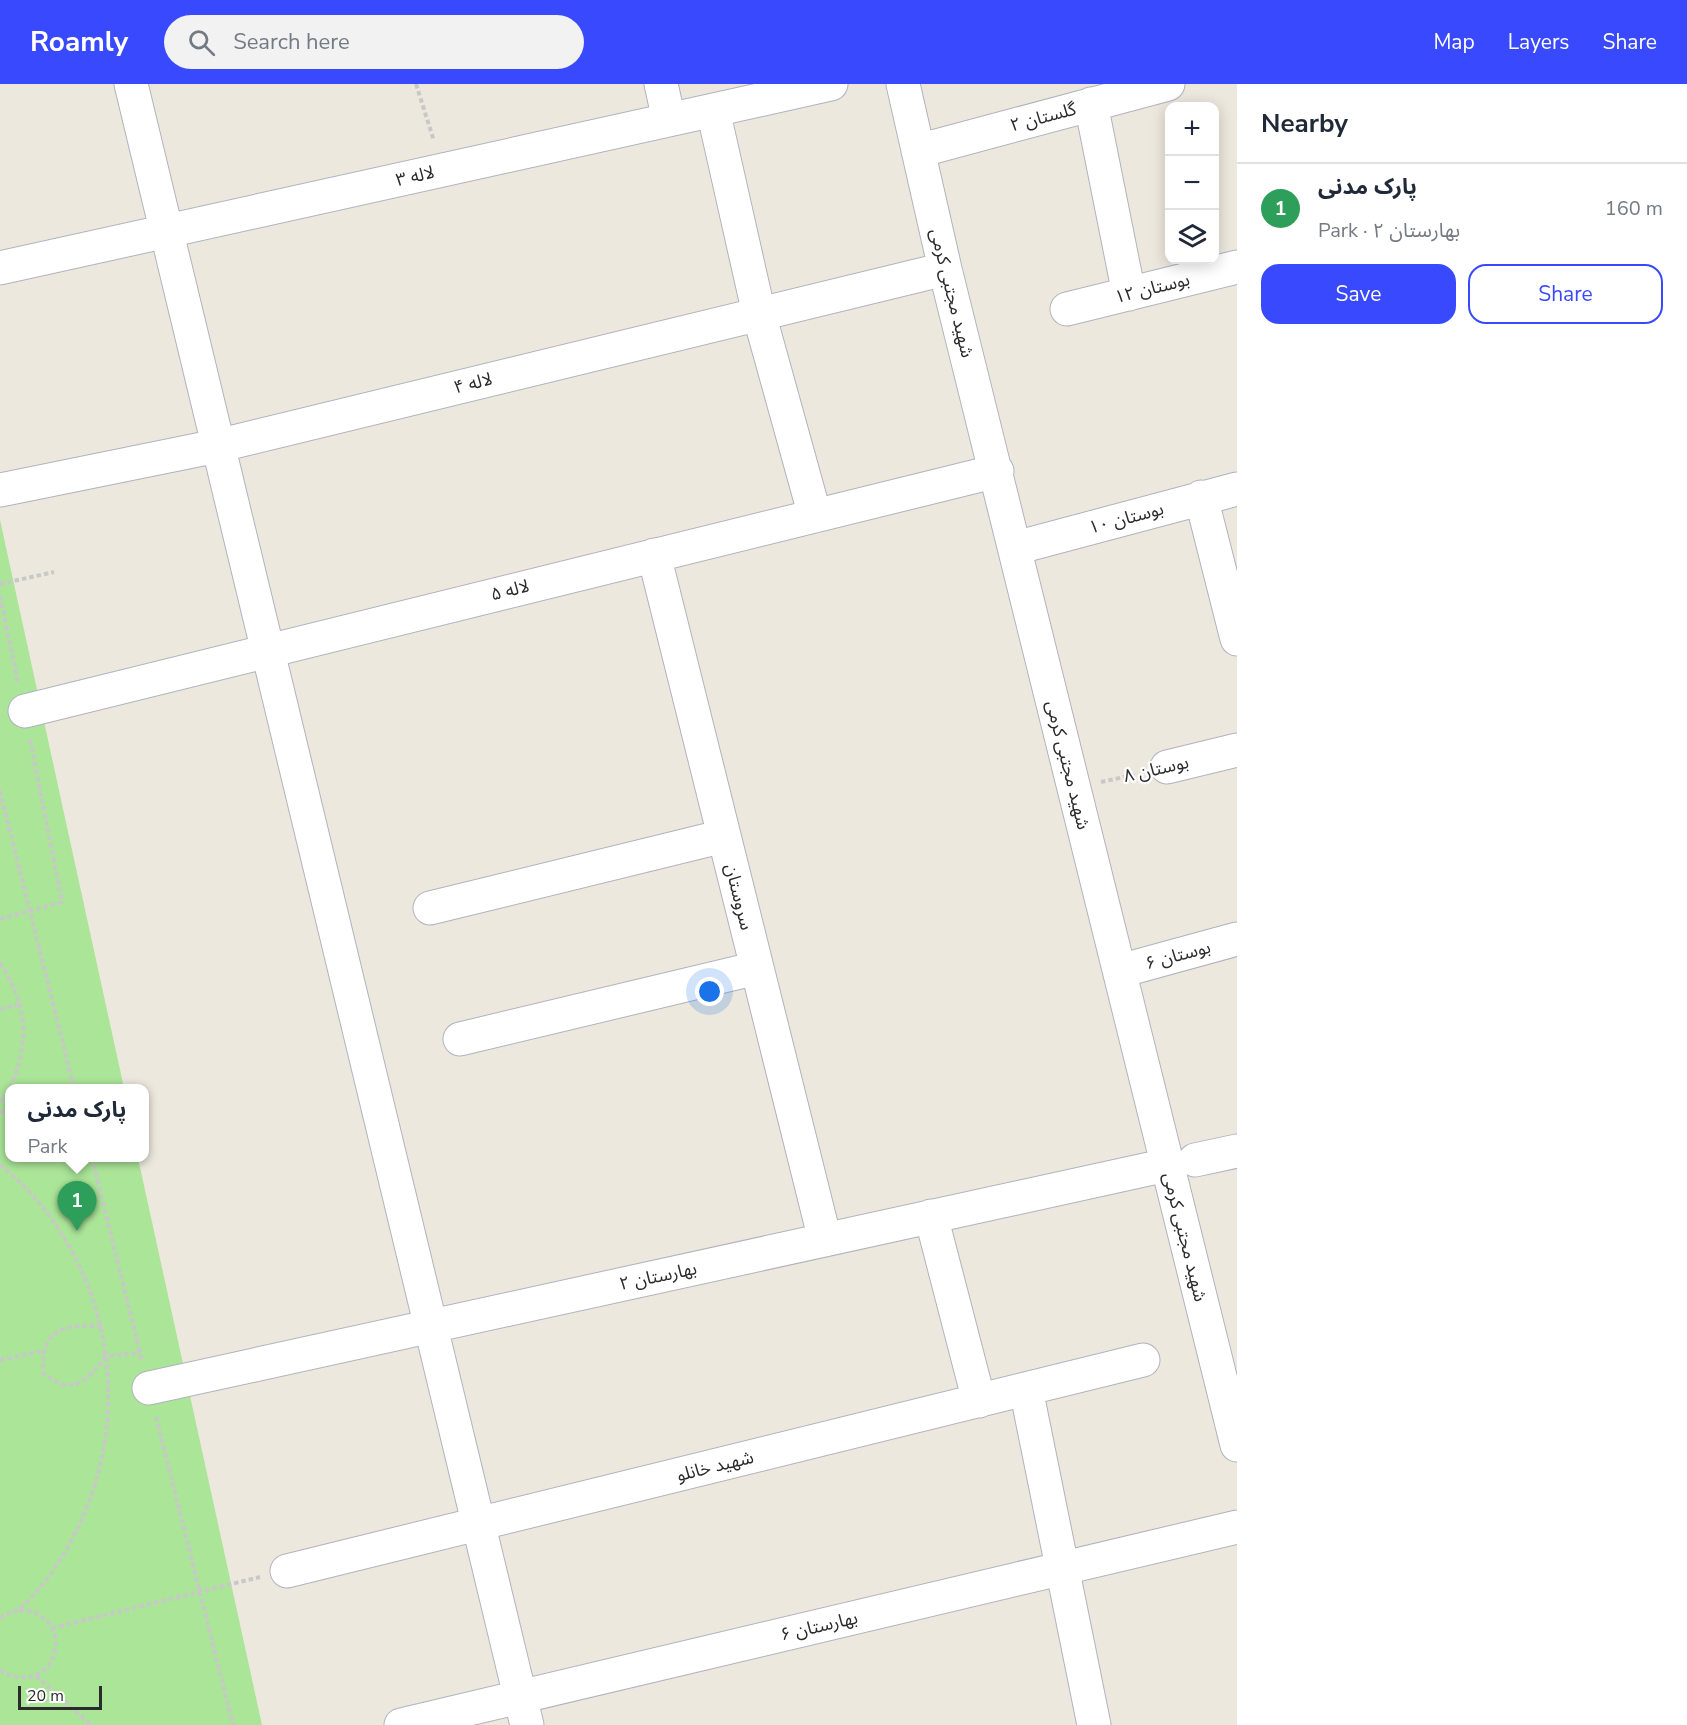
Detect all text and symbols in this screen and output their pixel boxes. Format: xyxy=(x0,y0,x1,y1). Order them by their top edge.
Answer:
search box xyxy=(164,15,584,69)
text: Roamly xyxy=(30,23,128,61)
icon: search xyxy=(185,26,218,59)
text: Search here xyxy=(233,27,350,57)
text: Map xyxy=(1433,28,1475,56)
text: Layers xyxy=(1508,28,1569,56)
text: Share xyxy=(1602,28,1657,56)
street label: گلستان ۲ xyxy=(1007,97,1079,137)
map controls xyxy=(1165,102,1219,264)
button: + xyxy=(1165,102,1219,156)
text: Nearby xyxy=(1261,106,1348,141)
button: − xyxy=(1165,156,1219,210)
street label: لاله ۳ xyxy=(393,160,437,192)
text: پارک مدنی xyxy=(1318,172,1417,202)
text: 1 xyxy=(1275,195,1287,222)
text: 160 m xyxy=(1605,195,1663,222)
button: layers xyxy=(1165,210,1219,264)
text: Park · بهارستان ۲ xyxy=(1318,217,1460,244)
street label: شهید مجتبی کرمی xyxy=(924,226,980,360)
button: Save xyxy=(1261,264,1456,324)
button: Share xyxy=(1468,264,1663,324)
street label: بوستان ۱۲ xyxy=(1112,267,1192,309)
street label: لاله ۴ xyxy=(451,367,495,399)
street label: بوستان ۱۰ xyxy=(1086,496,1166,540)
street label: لاله ۵ xyxy=(488,574,532,606)
street label: شهید مجتبی کرمی xyxy=(1040,698,1096,832)
street label: بوستان ۸ xyxy=(1121,750,1191,788)
street label: سروستان xyxy=(719,861,759,933)
street label: بوستان ۶ xyxy=(1143,935,1213,975)
your location xyxy=(695,977,724,1006)
popup xyxy=(5,1084,149,1162)
text: پارک مدنی xyxy=(28,1095,126,1125)
text: Park xyxy=(28,1133,68,1160)
street label: شهید مجتبی کرمی xyxy=(1157,1170,1213,1304)
pin: 1 xyxy=(58,1182,97,1231)
street label: بهارستان ۲ xyxy=(617,1256,699,1296)
street label: شهید خانلو xyxy=(674,1445,756,1487)
street label: بهارستان ۶ xyxy=(778,1605,860,1647)
scale bar xyxy=(18,1683,102,1710)
text: 20 m xyxy=(27,1685,64,1707)

